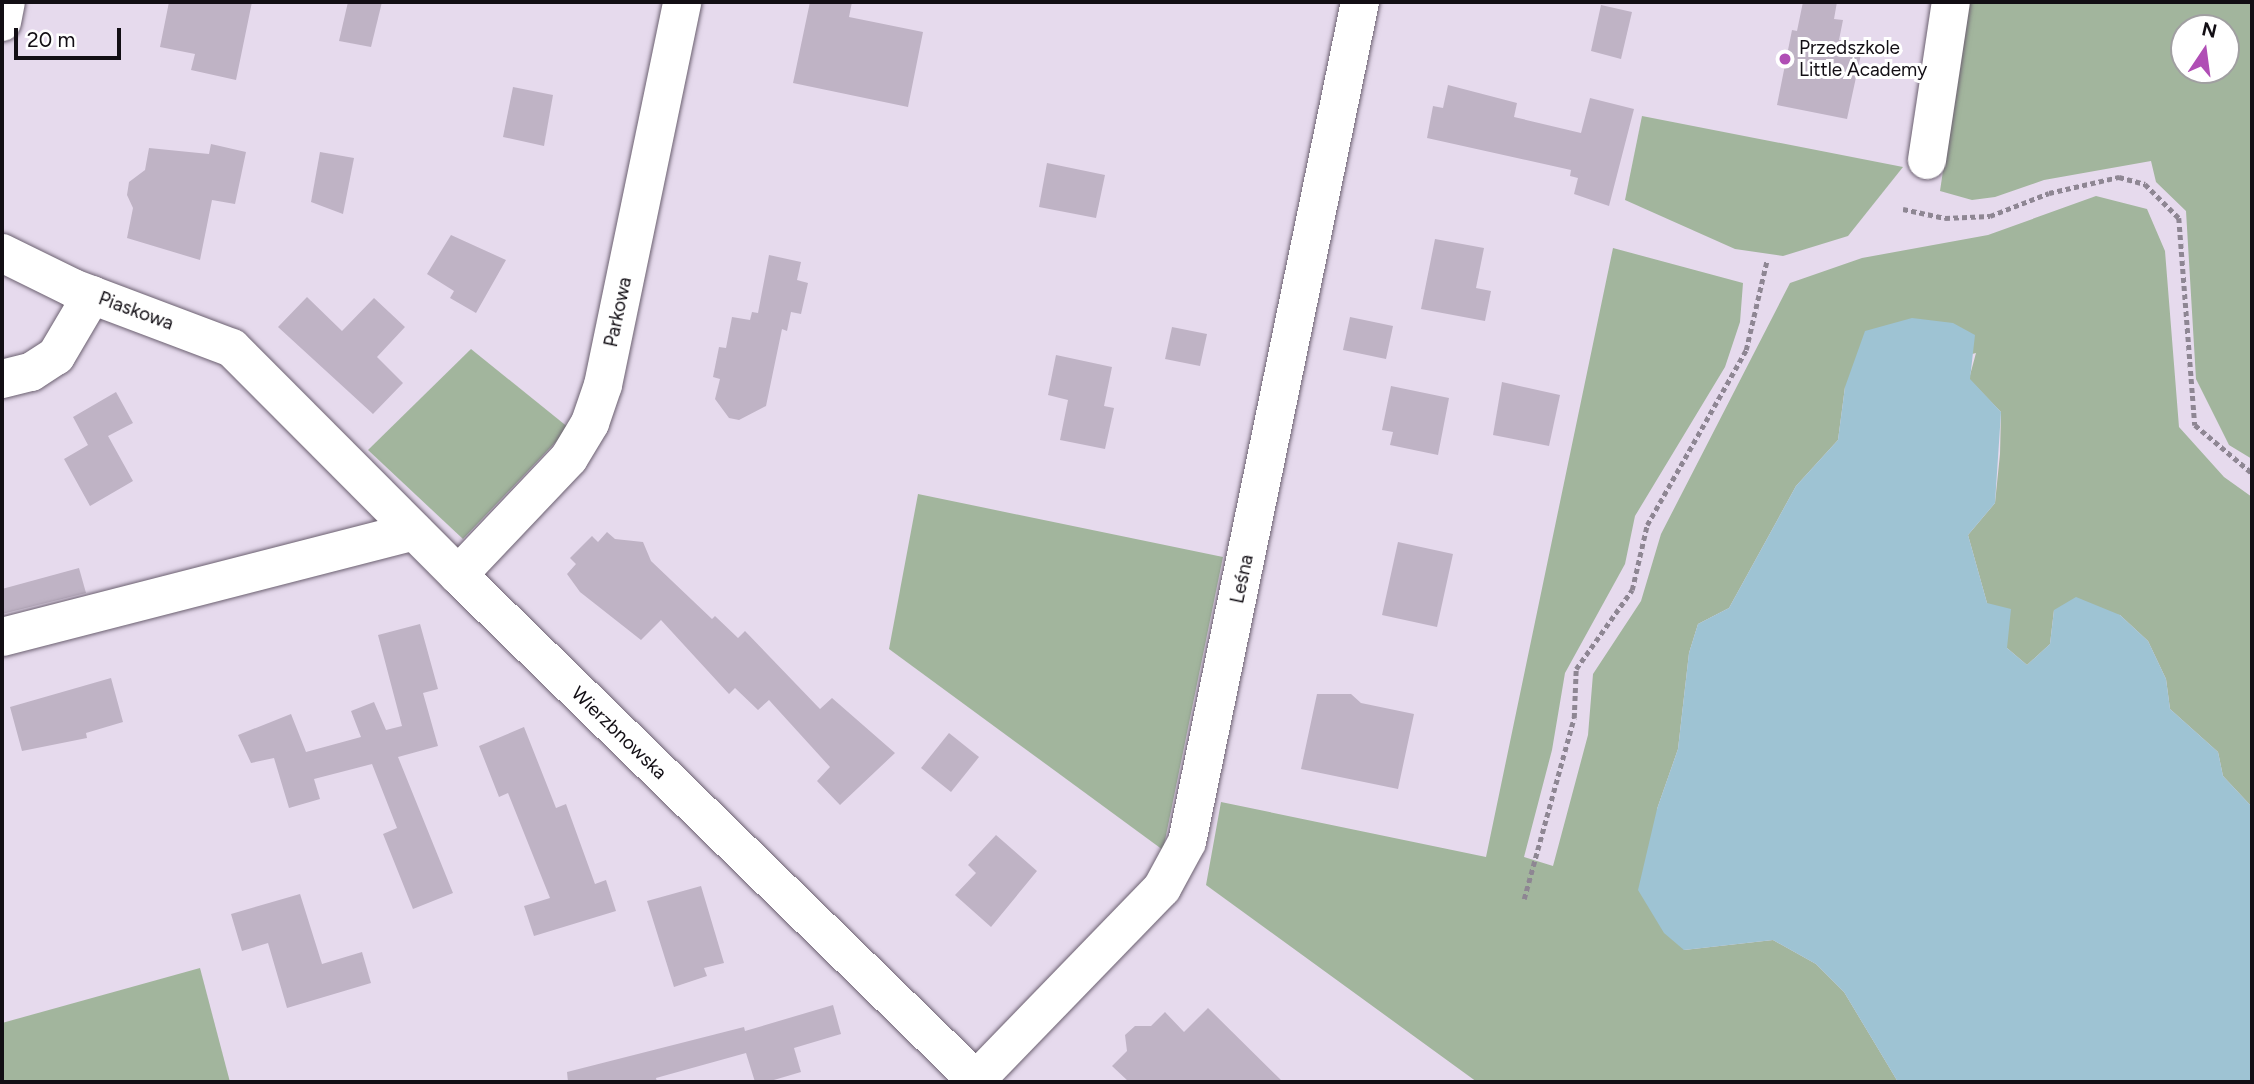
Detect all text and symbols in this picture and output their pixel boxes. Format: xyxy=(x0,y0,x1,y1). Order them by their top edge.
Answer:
scale bar xyxy=(18,14,124,58)
north arrow xyxy=(2170,14,2240,84)
text: N xyxy=(2200,17,2219,43)
text: 20 m xyxy=(27,27,75,52)
place label: Przedszkole Little Academy xyxy=(1799,37,1927,81)
marker: Przedszkole Little Academy xyxy=(1777,51,1793,67)
street label: Parkowa xyxy=(599,275,637,349)
street label: Piaskowa xyxy=(95,287,177,335)
street label: Leśna xyxy=(1226,552,1258,606)
street label: Wierzbnowska xyxy=(567,682,671,784)

